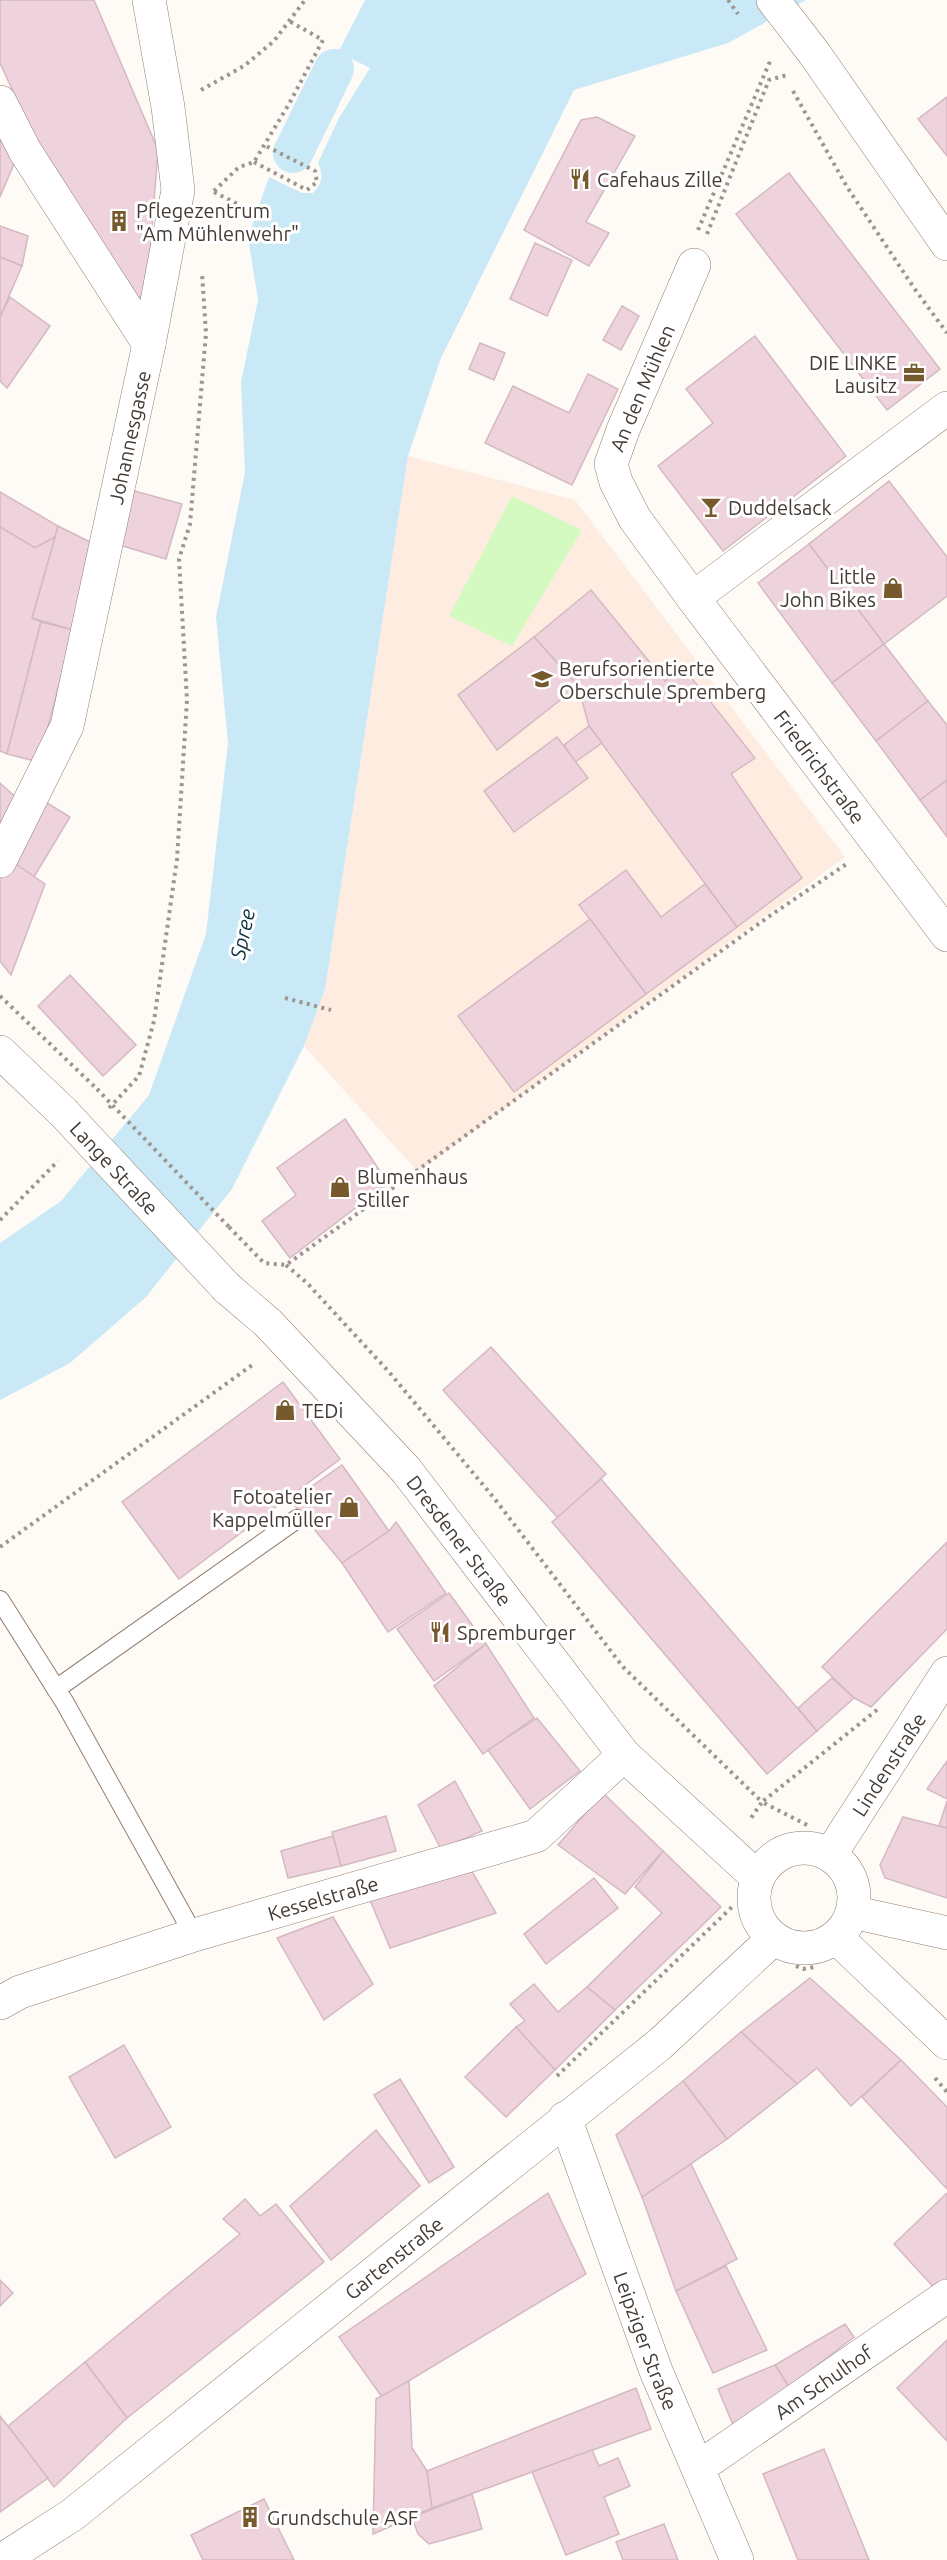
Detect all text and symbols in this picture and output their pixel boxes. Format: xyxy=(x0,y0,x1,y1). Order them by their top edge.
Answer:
restaurant icon: Cafehaus Zille xyxy=(568,167,592,191)
place label: Cafehaus Zille xyxy=(597,168,722,191)
place label: Pflegezentrum "Am Mühlenwehr" xyxy=(136,199,299,245)
building icon: Pflegezentrum "Am Mühlenwehr" xyxy=(107,209,131,233)
street label: An den Mühlen xyxy=(605,321,679,455)
place label: DIE LINKE Lausitz xyxy=(809,351,897,397)
office icon: DIE LINKE Lausitz xyxy=(902,361,926,385)
street label: Johannesgasse xyxy=(103,368,154,506)
bar icon: Duddelsack xyxy=(699,495,723,519)
place label: Duddelsack xyxy=(728,496,832,519)
place label: Little John Bikes xyxy=(780,565,876,611)
shop icon: Little John Bikes xyxy=(881,576,905,600)
place label: Berufsorientierte Oberschule Spremberg xyxy=(559,657,766,703)
school or university icon: Berufsorientierte Oberschule Spremberg xyxy=(530,667,554,691)
street label: Friedrichstraße xyxy=(770,705,870,828)
water label: Spree xyxy=(225,906,259,962)
street label: Lange Straße xyxy=(66,1116,164,1219)
place label: Blumenhaus Stiller xyxy=(357,1165,468,1211)
shop icon: Blumenhaus Stiller xyxy=(328,1175,352,1199)
shop icon: TEDi xyxy=(273,1398,297,1422)
place label: TEDi xyxy=(302,1399,343,1422)
street label: Dresdener Straße xyxy=(403,1470,517,1610)
place label: Fotoatelier Kappelmüller xyxy=(212,1485,332,1531)
shop icon: Fotoatelier Kappelmüller xyxy=(337,1495,361,1519)
restaurant icon: Spremburger xyxy=(428,1620,452,1644)
place label: Spremburger xyxy=(457,1621,576,1644)
street label: Lindenstraße xyxy=(847,1708,930,1820)
street label: Kesselstraße xyxy=(265,1871,381,1925)
street label: Gartenstraße xyxy=(340,2211,447,2304)
street label: Leipziger Straße xyxy=(610,2269,683,2413)
street label: Am Schulhof xyxy=(770,2340,877,2423)
building icon: Grundschule ASF xyxy=(238,2505,262,2529)
place label: Grundschule ASF xyxy=(267,2506,418,2529)

